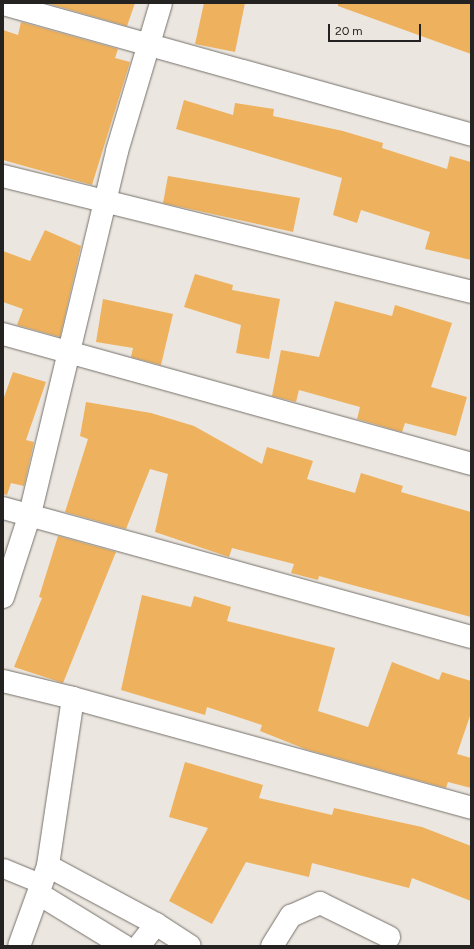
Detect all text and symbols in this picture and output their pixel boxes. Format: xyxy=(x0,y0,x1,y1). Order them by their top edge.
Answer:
scale bar xyxy=(330,16,423,42)
text: 20 m xyxy=(335,24,363,38)

